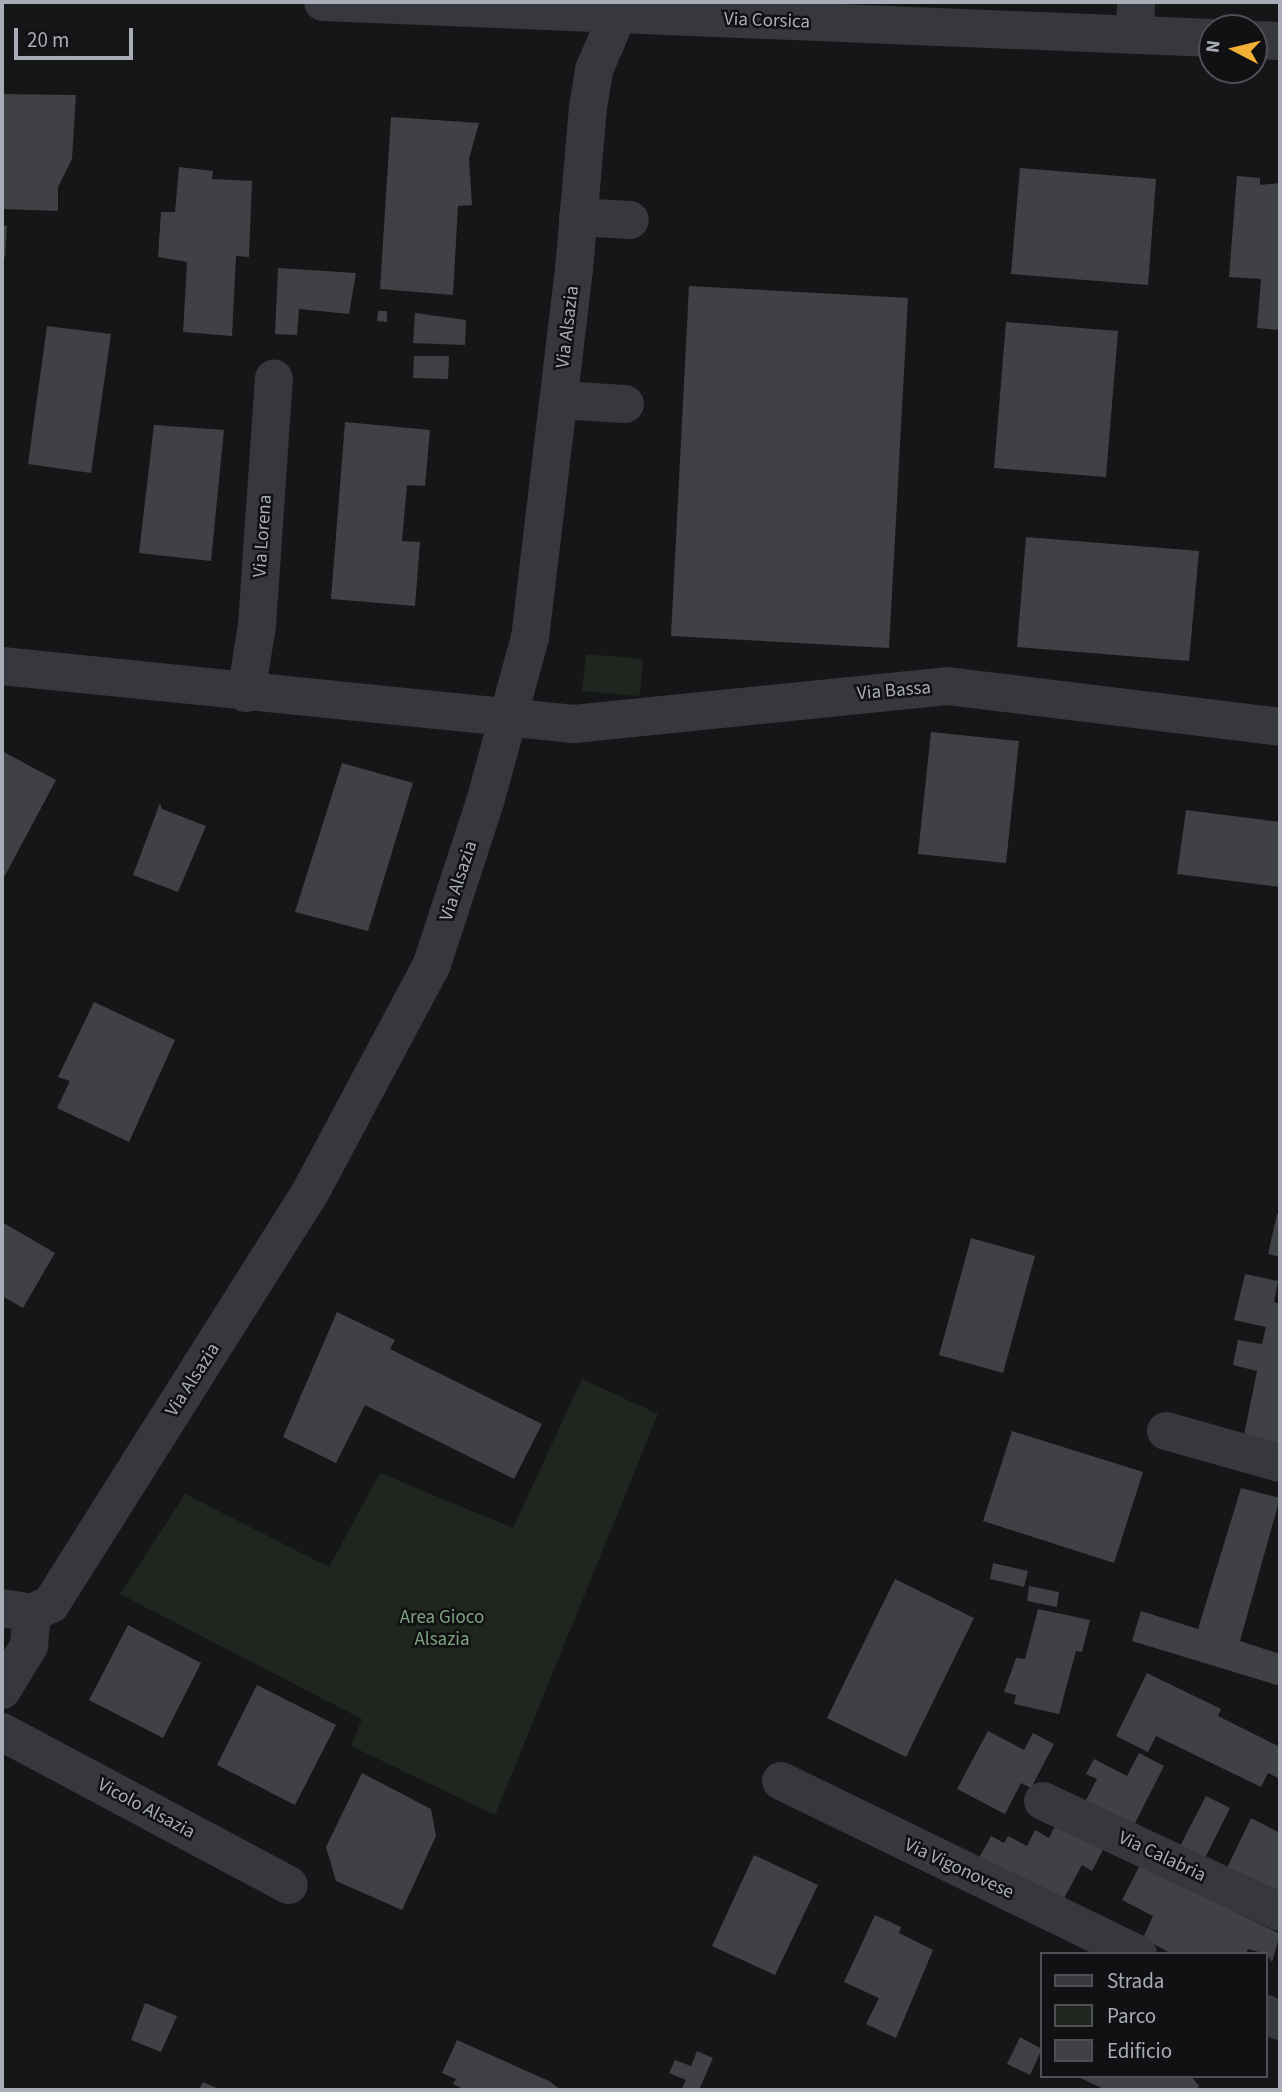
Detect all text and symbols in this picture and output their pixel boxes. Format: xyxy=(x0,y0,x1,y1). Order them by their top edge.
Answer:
street label: Via Corsica xyxy=(724,8,810,34)
scale bar xyxy=(18,14,136,58)
north arrow xyxy=(1198,14,1268,84)
text: 20 m xyxy=(27,25,69,55)
text: N xyxy=(1199,39,1228,55)
street label: Via Alsazia xyxy=(552,284,584,370)
street label: Via Lorena xyxy=(249,494,277,578)
street label: Via Bassa xyxy=(856,676,932,706)
street label: Via Alsazia xyxy=(435,838,483,924)
street label: Via Alsazia xyxy=(161,1339,225,1421)
park label: Area Gioco Alsazia xyxy=(400,1607,484,1651)
street label: Vicolo Alsazia xyxy=(93,1774,199,1844)
street label: Via Calabria xyxy=(1115,1827,1209,1887)
street label: Via Vigonovese xyxy=(901,1834,1017,1904)
legend xyxy=(1040,1952,1268,2078)
text: Strada xyxy=(1107,1966,1164,1996)
text: Parco xyxy=(1107,2001,1156,2031)
text: Edificio xyxy=(1107,2036,1172,2066)

